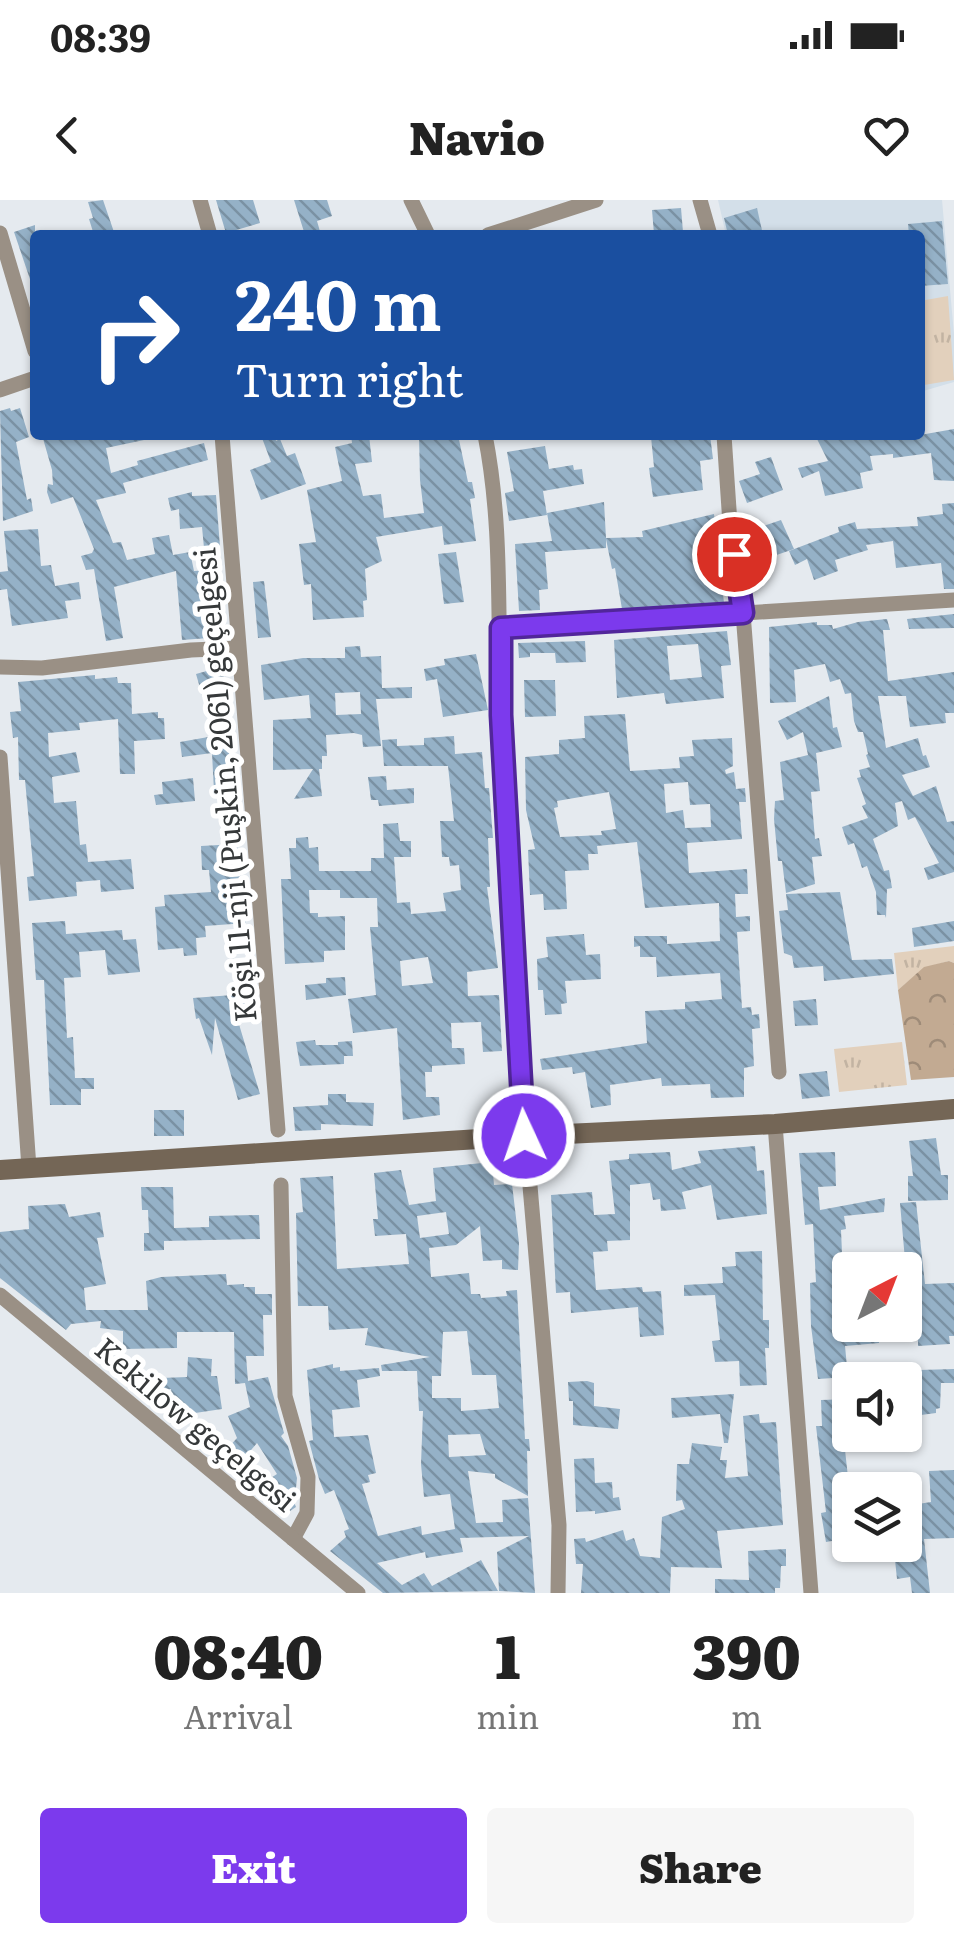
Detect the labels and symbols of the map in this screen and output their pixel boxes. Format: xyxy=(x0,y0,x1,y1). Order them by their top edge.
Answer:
pin xyxy=(692,512,777,597)
street label: Köşi 11-nji (Puşkin, 2061) geçelgesi xyxy=(180,546,266,1024)
position arrow xyxy=(472,1084,576,1188)
north arrow xyxy=(832,1252,922,1342)
street label: Kekilow geçelgesi xyxy=(87,1326,307,1520)

